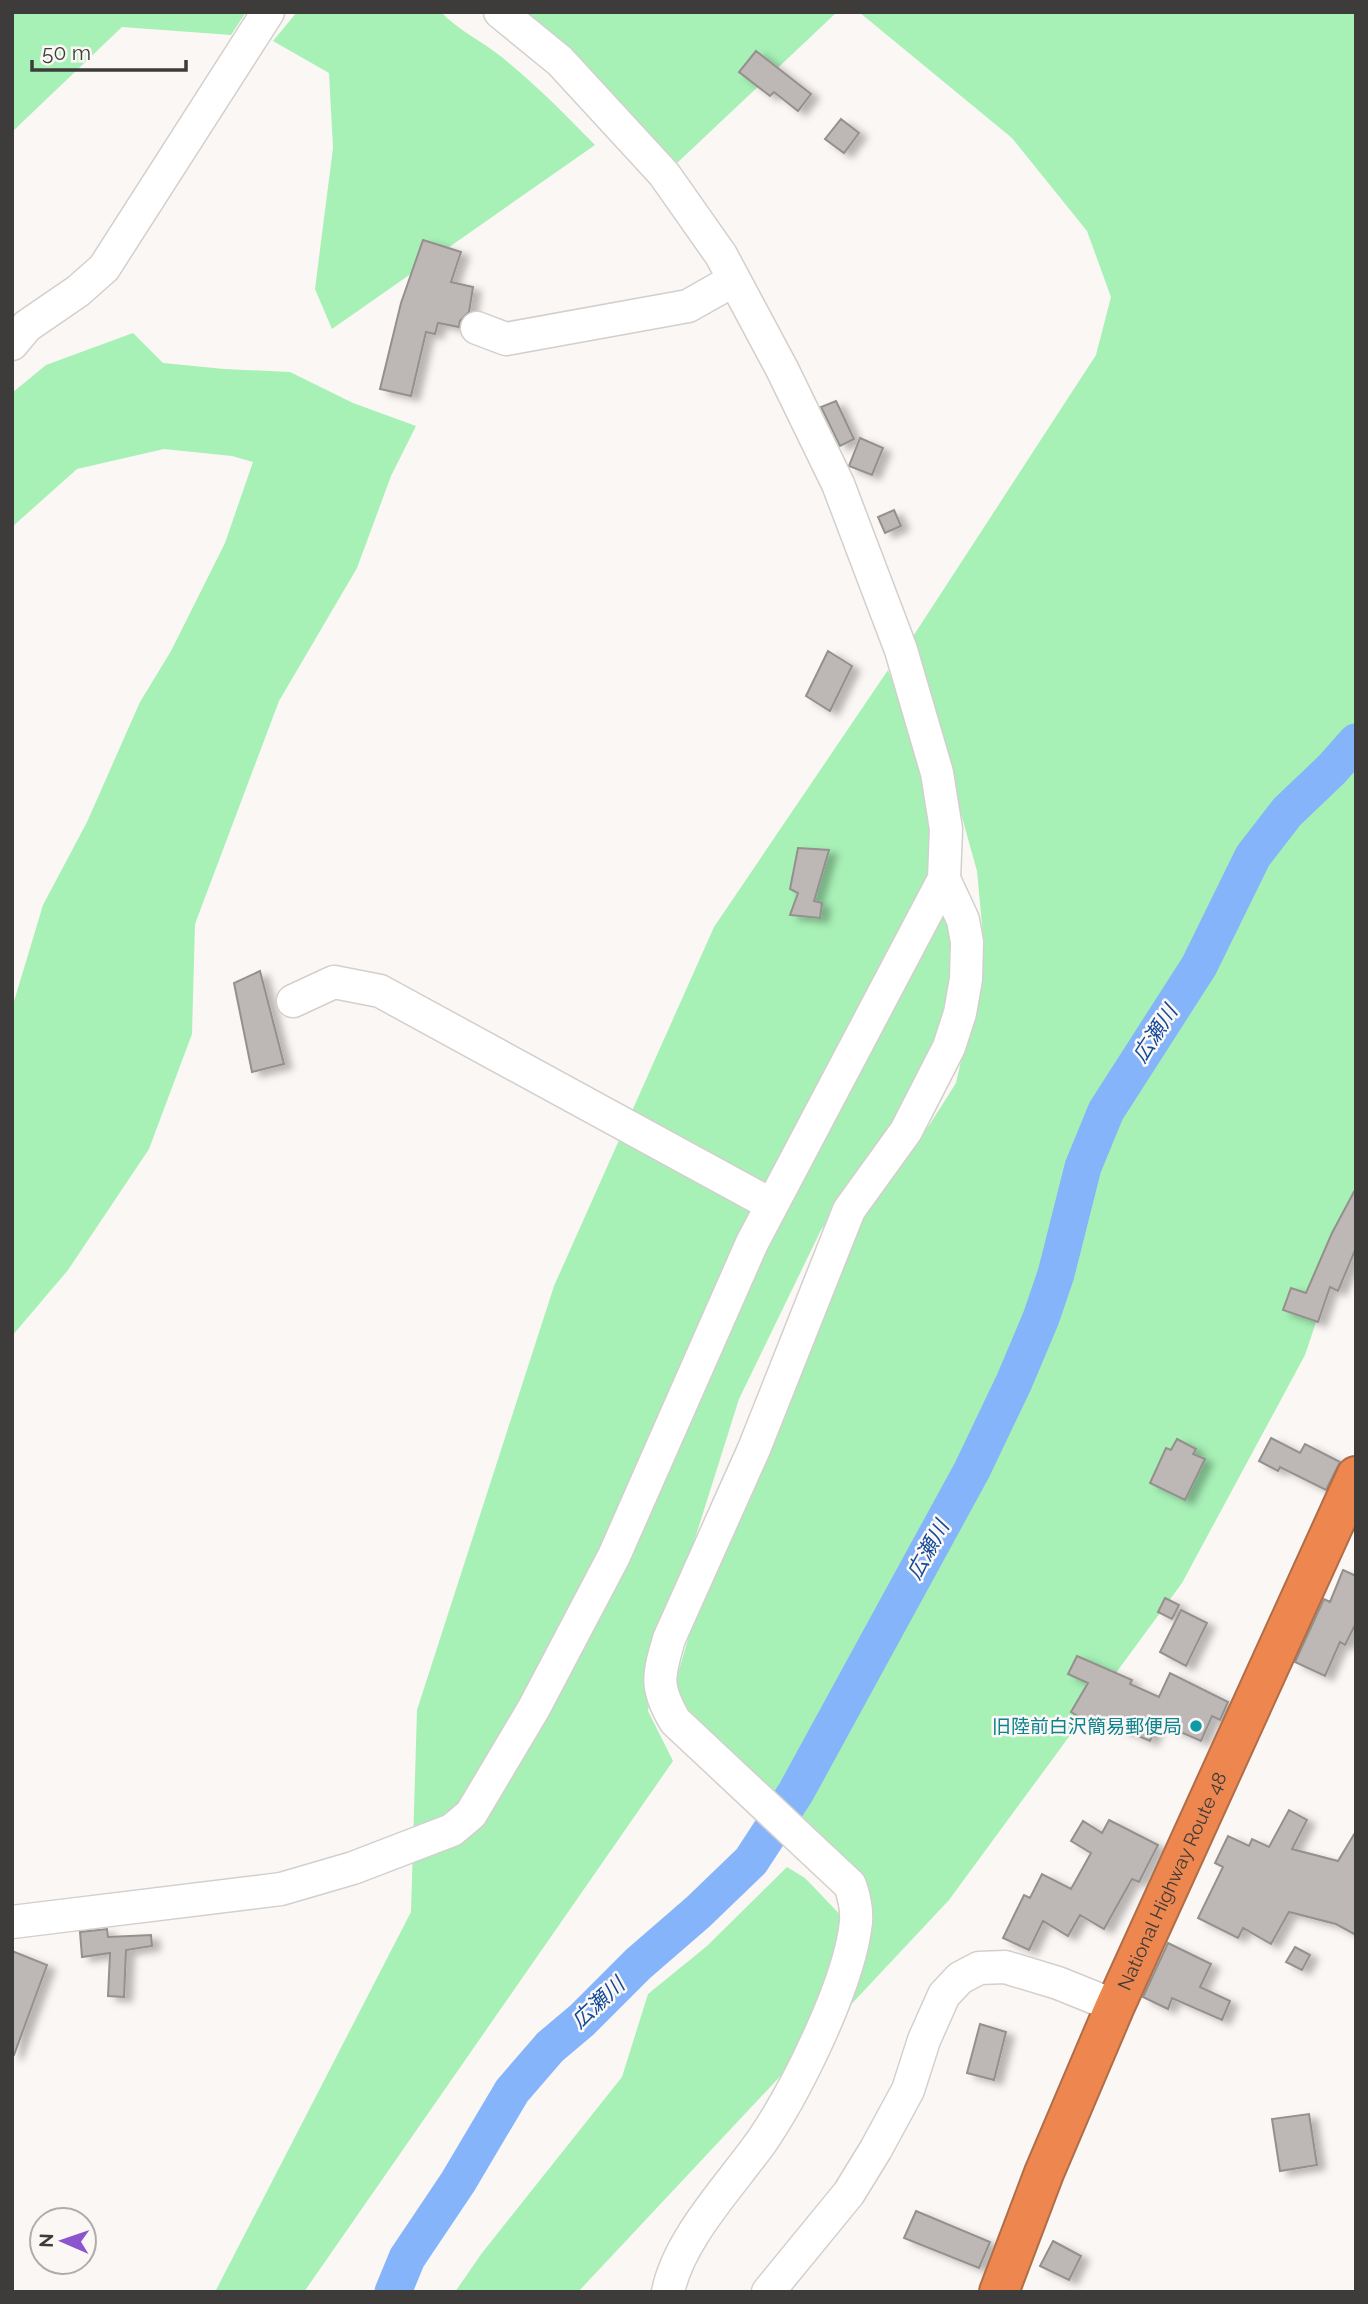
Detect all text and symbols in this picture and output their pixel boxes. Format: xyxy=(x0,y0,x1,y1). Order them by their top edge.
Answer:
scale bar xyxy=(32,28,186,72)
text: 50 m xyxy=(42,40,91,65)
water label: 広瀬川 xyxy=(1127,999,1183,1067)
water label: 広瀬川 xyxy=(901,1514,955,1583)
place label: 旧陸前白沢簡易郵便局 xyxy=(992,1715,1182,1737)
marker: 旧陸前白沢簡易郵便局 xyxy=(1188,1718,1204,1734)
street label: National Highway Route 48 xyxy=(1113,1769,1231,1993)
water label: 広瀬川 xyxy=(566,1971,631,2033)
north arrow xyxy=(28,2206,98,2276)
text: N xyxy=(35,2233,57,2248)

